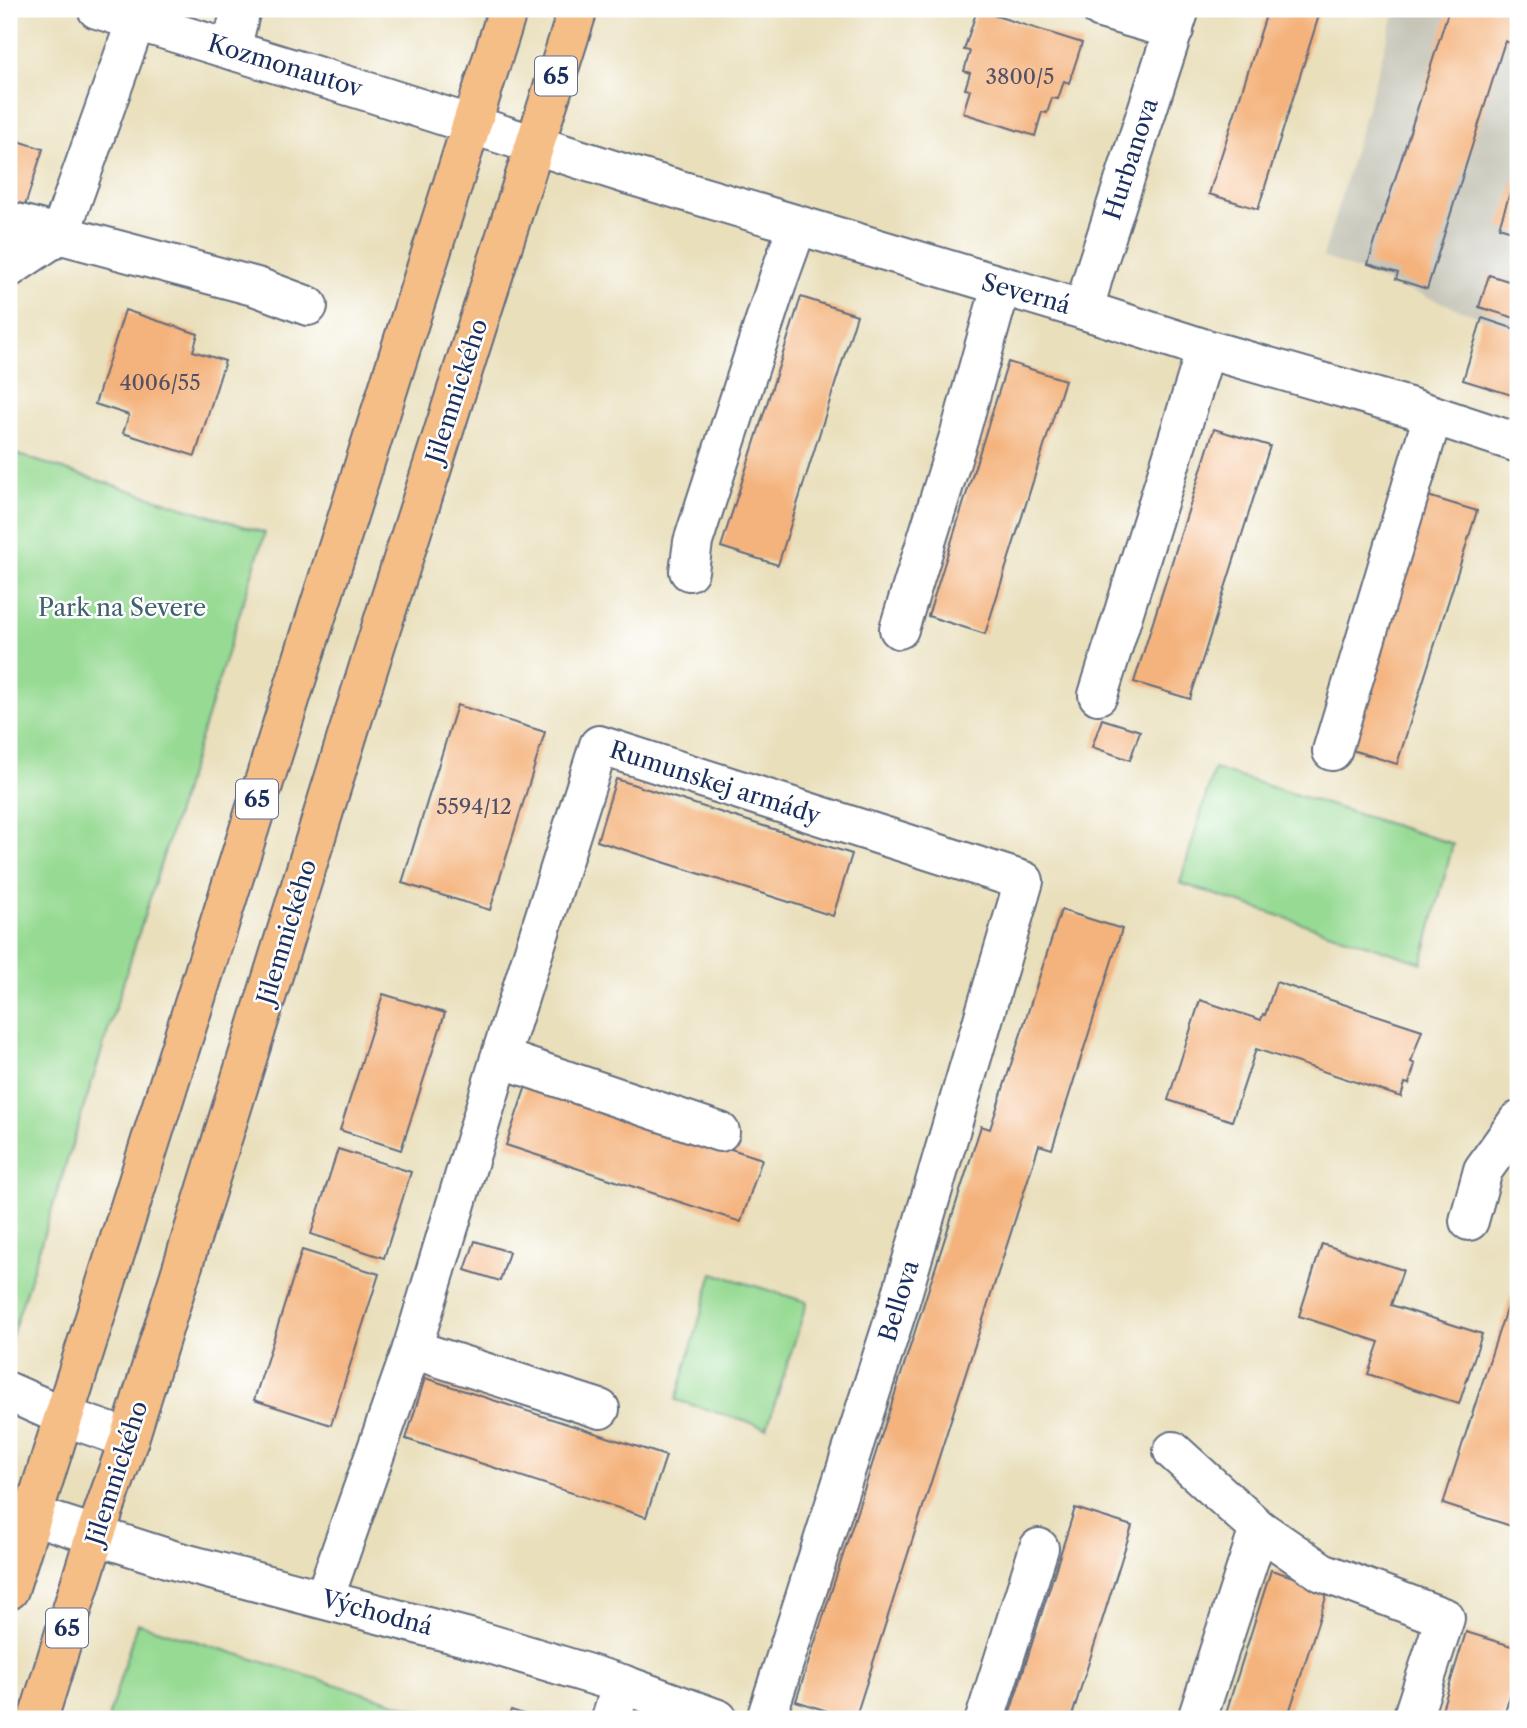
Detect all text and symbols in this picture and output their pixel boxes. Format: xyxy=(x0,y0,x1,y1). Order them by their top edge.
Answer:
street label: Kozmonautov xyxy=(204,28,367,103)
road number: 65 xyxy=(535,57,577,96)
house number: 3800/5 xyxy=(985,64,1055,89)
street label: Hurbanova xyxy=(1097,94,1164,223)
street label: Severná xyxy=(978,267,1074,320)
street label: Jilemnického xyxy=(418,315,493,470)
house number: 4006/55 xyxy=(119,370,201,395)
park label: Park na Severe xyxy=(38,593,206,622)
street label: Rumunskej armády xyxy=(606,735,825,831)
road number: 65 xyxy=(236,779,278,818)
house number: 5594/12 xyxy=(436,794,512,819)
street label: Jilemnického xyxy=(250,856,322,1012)
street label: Bellova xyxy=(872,1256,925,1345)
street label: Jilemnického xyxy=(78,1397,153,1552)
street label: Východná xyxy=(318,1584,436,1641)
road number: 65 xyxy=(46,1609,88,1648)

